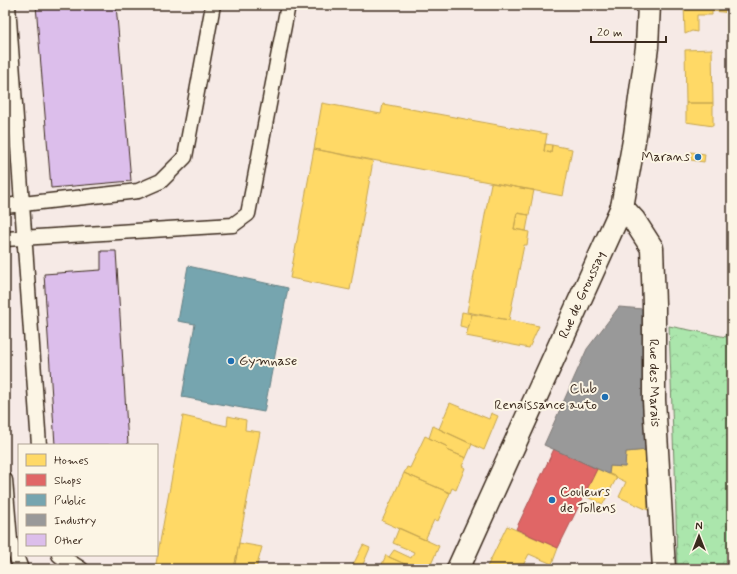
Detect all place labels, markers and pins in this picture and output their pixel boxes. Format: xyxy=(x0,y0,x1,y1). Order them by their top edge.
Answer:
place label: Marans xyxy=(641,148,690,166)
marker: Marans xyxy=(693,152,703,162)
place label: Gymnase xyxy=(239,352,297,370)
marker: Gymnase xyxy=(226,356,236,366)
place label: Club Renaissance auto xyxy=(494,380,597,414)
marker: Club Renaissance auto xyxy=(600,392,610,402)
place label: Couleurs de Tollens xyxy=(560,483,616,517)
marker: Couleurs de Tollens xyxy=(547,495,557,505)

